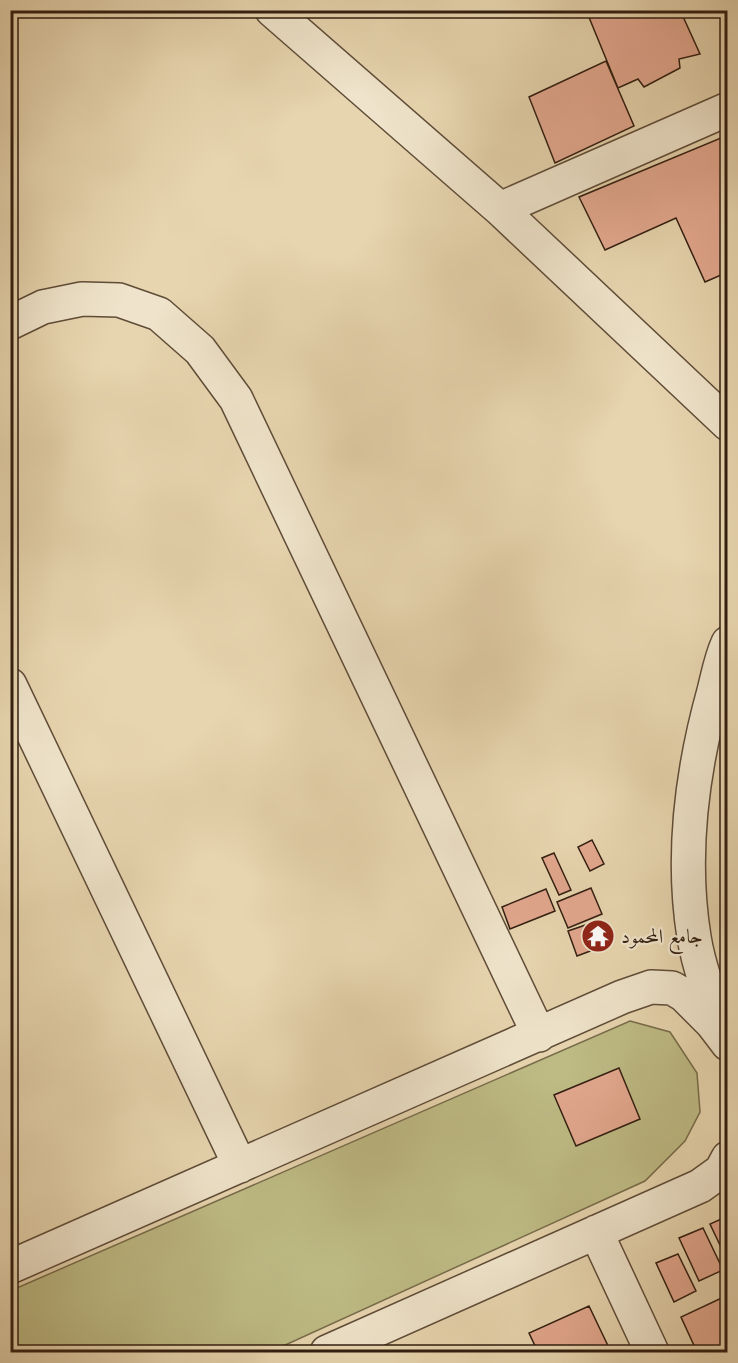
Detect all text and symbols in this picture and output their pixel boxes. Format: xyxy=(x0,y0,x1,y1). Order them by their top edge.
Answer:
temple icon: جامع المحمود xyxy=(580,918,616,954)
place label: جامع المحمود xyxy=(621,924,703,954)

